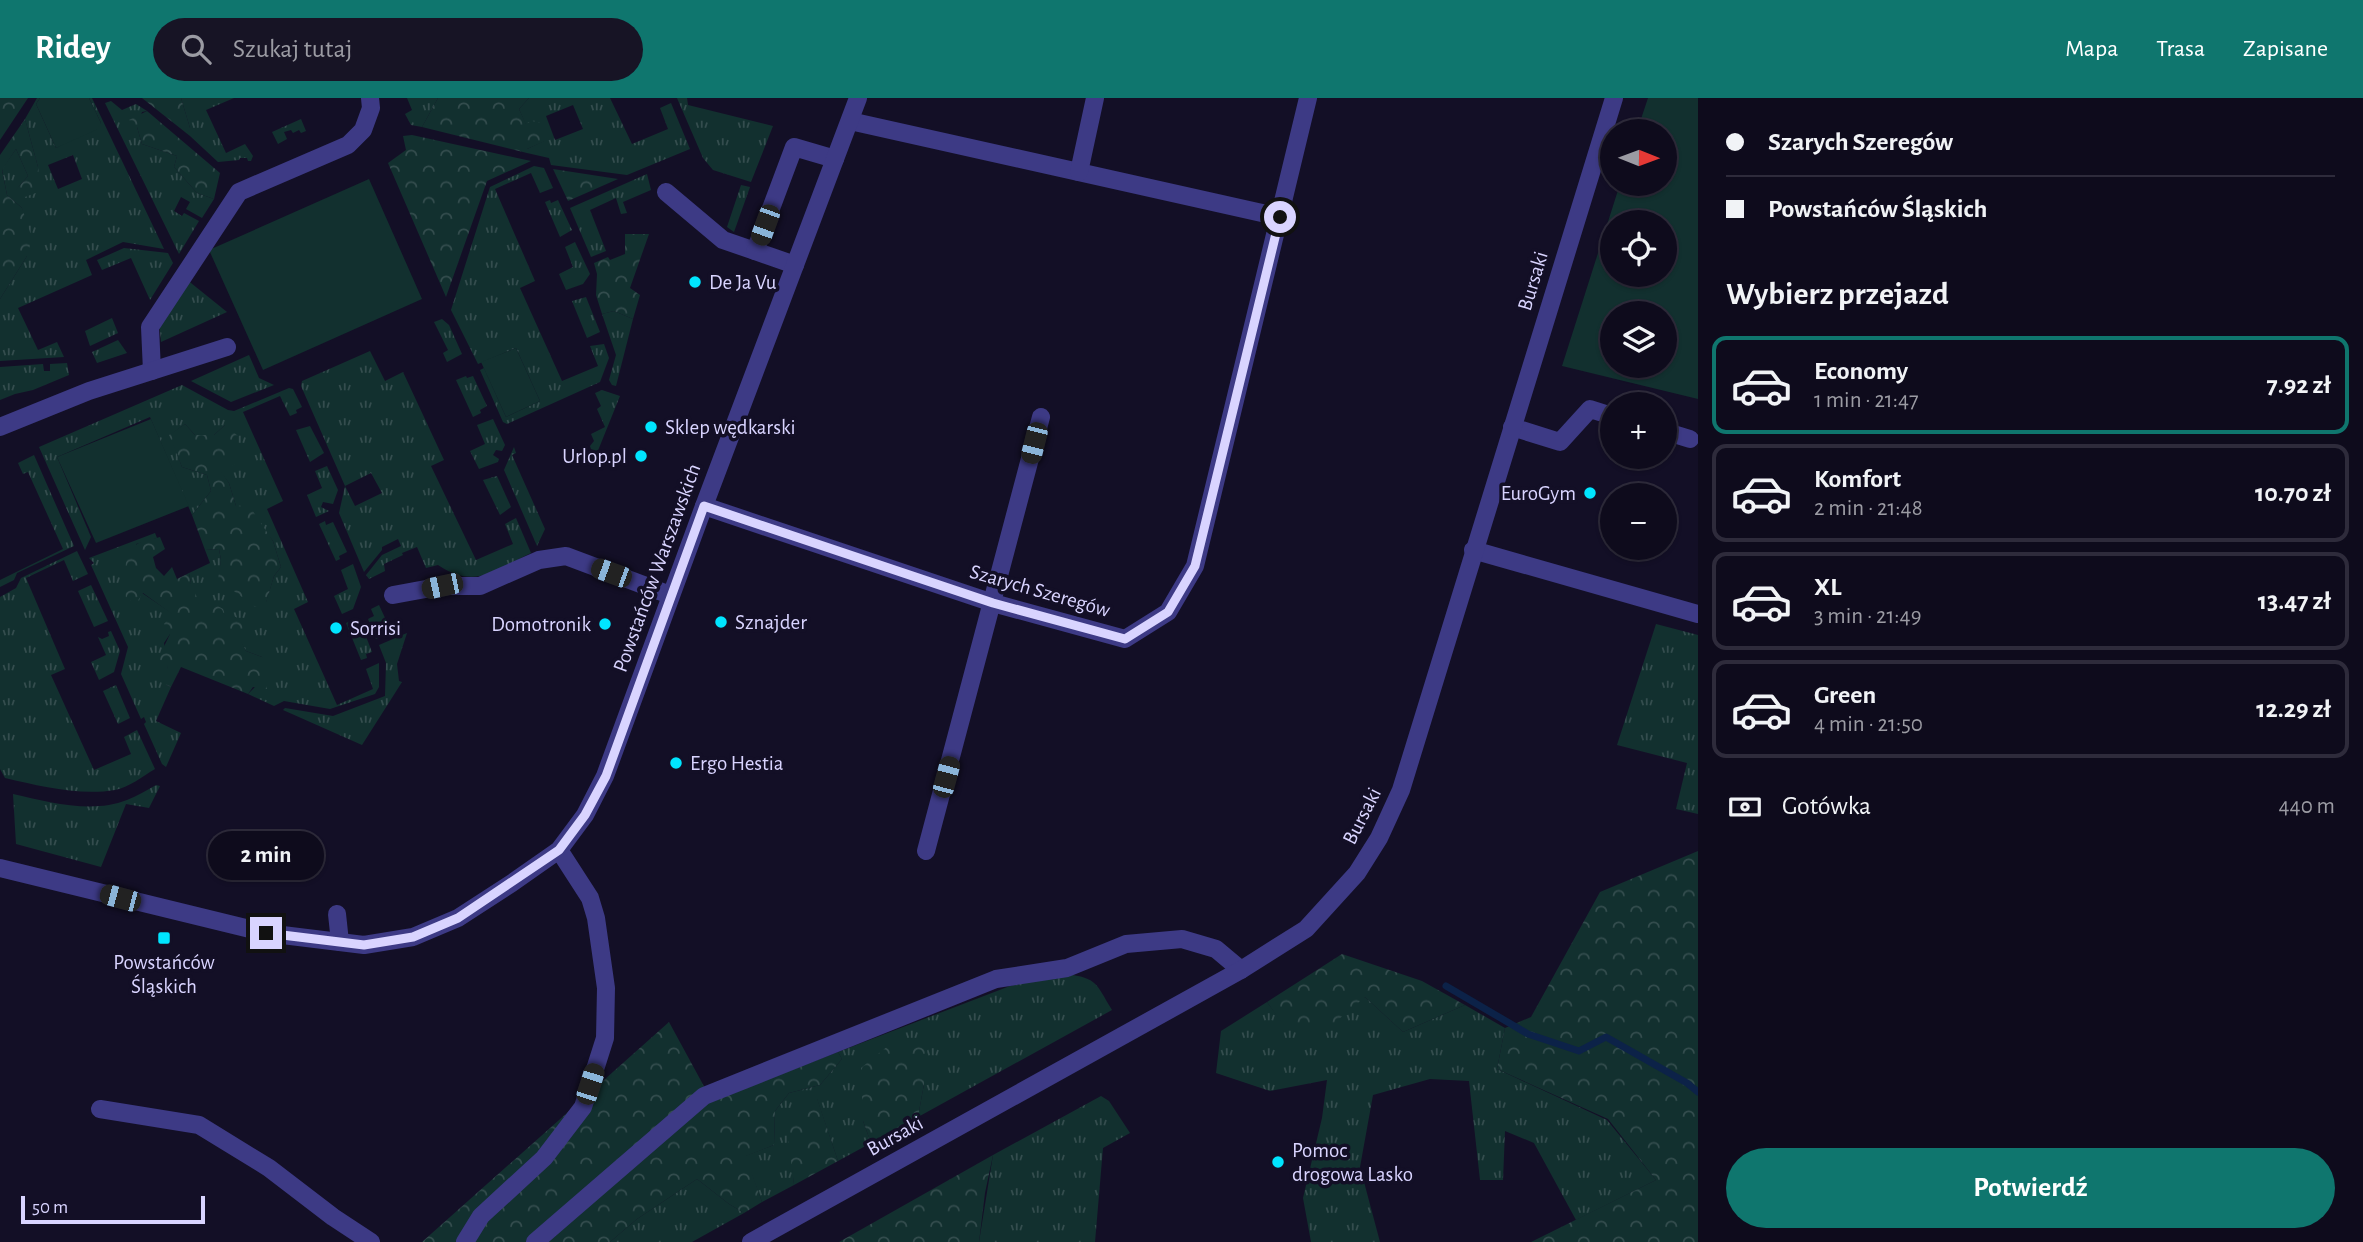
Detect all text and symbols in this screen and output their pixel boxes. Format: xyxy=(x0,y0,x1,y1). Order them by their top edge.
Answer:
search box xyxy=(153,18,643,81)
icon: search xyxy=(177,30,215,68)
text: Ridey xyxy=(35,32,111,65)
text: Szukaj tutaj xyxy=(233,36,352,62)
text: Mapa xyxy=(2065,37,2118,61)
text: Trasa xyxy=(2156,37,2205,61)
text: Zapisane xyxy=(2243,37,2328,61)
north arrow xyxy=(1600,119,1676,196)
map controls xyxy=(1600,119,1677,560)
text: Szarych Szeregów xyxy=(1768,129,1953,155)
text: Powstańców Śląskich xyxy=(1768,196,1987,222)
route start xyxy=(1264,201,1296,233)
car xyxy=(748,202,783,248)
button: locate xyxy=(1600,210,1677,287)
street label: Bursaki xyxy=(1514,249,1552,313)
place label: De Ja Vu xyxy=(709,272,777,293)
marker: De Ja Vu xyxy=(687,274,703,290)
text: Wybierz przejazd xyxy=(1726,278,1949,310)
button: layers xyxy=(1600,301,1677,378)
icon: car xyxy=(1730,354,1793,417)
text: Economy xyxy=(1814,358,1908,384)
text: 7.92 zł xyxy=(2267,372,2331,398)
text: 1 min · 21:47 xyxy=(1814,389,1919,412)
button: + xyxy=(1600,392,1677,469)
place label: Sklep wędkarski xyxy=(665,417,796,438)
marker: Sklep wędkarski xyxy=(643,419,659,435)
car xyxy=(1019,420,1050,466)
place label: Urlop.pl xyxy=(562,446,627,467)
marker: Urlop.pl xyxy=(633,448,649,464)
street label: Powstańców Warszawskich xyxy=(610,461,704,675)
icon: car xyxy=(1730,462,1793,525)
text: Komfort xyxy=(1814,466,1901,492)
text: 10.70 zł xyxy=(2255,480,2331,506)
place label: EuroGym xyxy=(1501,483,1576,504)
button: − xyxy=(1600,483,1677,560)
marker: EuroGym xyxy=(1582,485,1598,501)
text: 2 min · 21:48 xyxy=(1814,497,1923,520)
car xyxy=(588,556,635,590)
street label: Szarych Szeregów xyxy=(967,561,1113,621)
icon: car xyxy=(1730,570,1793,633)
car xyxy=(420,571,465,601)
text: XL xyxy=(1814,574,1841,600)
text: 13.47 zł xyxy=(2258,588,2331,614)
text: 3 min · 21:49 xyxy=(1814,605,1921,628)
place label: Sznajder xyxy=(735,612,807,633)
place label: Domotronik xyxy=(491,614,591,635)
marker: Sznajder xyxy=(713,614,729,630)
marker: Domotronik xyxy=(597,616,613,632)
place label: Sorrisi xyxy=(350,618,401,639)
marker: Sorrisi xyxy=(328,620,344,636)
icon: car xyxy=(1730,678,1793,741)
text: Green xyxy=(1814,682,1876,708)
text: 12.29 zł xyxy=(2256,696,2331,722)
text: 4 min · 21:50 xyxy=(1814,713,1923,736)
place label: Ergo Hestia xyxy=(690,753,784,774)
car xyxy=(931,754,962,800)
marker: Ergo Hestia xyxy=(668,755,684,771)
street label: Bursaki xyxy=(1339,784,1385,848)
icon: cash xyxy=(1726,788,1764,826)
text: Gotówka xyxy=(1782,793,1871,819)
text: 440 m xyxy=(2279,795,2335,818)
callout: 2 min xyxy=(208,832,324,880)
text: 2 min xyxy=(240,844,292,867)
car xyxy=(97,882,144,914)
route end xyxy=(250,917,282,949)
marker: Powstańców Śląskich xyxy=(156,930,172,946)
place label: Powstańców Śląskich xyxy=(113,952,215,997)
car xyxy=(574,1061,607,1107)
street label: Bursaki xyxy=(863,1112,927,1160)
place label: Pomoc drogowa Lasko xyxy=(1292,1140,1413,1185)
button: Potwierdź xyxy=(1726,1148,2335,1228)
marker: Pomoc drogowa Lasko xyxy=(1270,1154,1286,1170)
scale bar xyxy=(21,1193,205,1225)
text: 50 m xyxy=(32,1198,68,1217)

